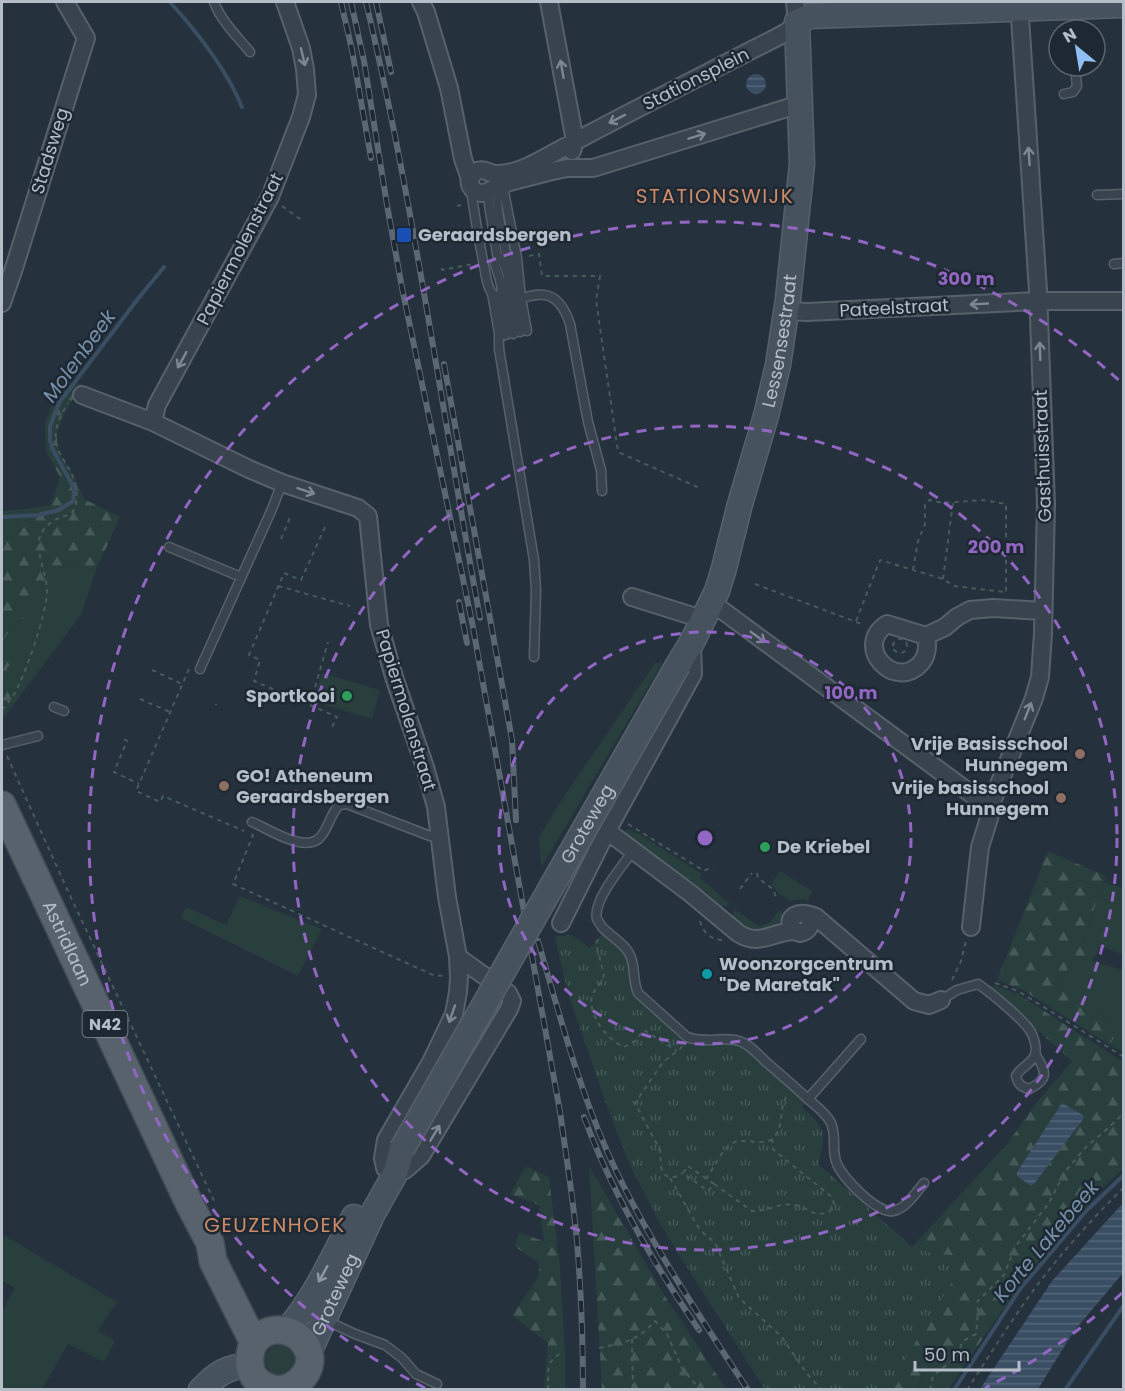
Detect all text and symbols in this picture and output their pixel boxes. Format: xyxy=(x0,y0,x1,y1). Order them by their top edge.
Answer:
north arrow xyxy=(1047,18,1107,78)
text: N xyxy=(1059,22,1081,48)
street label: Stationsplein xyxy=(638,41,753,116)
one-way arrow xyxy=(297,48,309,67)
one-way arrow xyxy=(556,59,567,79)
street label: Stadsweg xyxy=(25,105,74,197)
one-way arrow xyxy=(608,114,626,125)
one-way arrow xyxy=(687,130,706,141)
one-way arrow xyxy=(1023,146,1034,166)
street label: Papiermolenstraat xyxy=(190,168,289,329)
district label: STATIONSWIJK xyxy=(636,182,794,210)
place label: Geraardsbergen xyxy=(418,222,571,247)
marker: Geraardsbergen xyxy=(395,226,413,244)
text: 300 m xyxy=(937,266,995,291)
street label: Lessensestraat xyxy=(755,273,802,410)
street label: Pateelstraat xyxy=(839,292,949,323)
one-way arrow xyxy=(970,298,990,309)
water label: Molenbeek xyxy=(36,302,123,408)
one-way arrow xyxy=(1034,341,1045,361)
one-way arrow xyxy=(176,350,187,368)
street label: Gasthuisstraat xyxy=(1028,389,1057,523)
one-way arrow xyxy=(296,486,315,497)
text: 200 m xyxy=(968,534,1024,559)
street label: Papiermolenstraat xyxy=(370,626,443,794)
one-way arrow xyxy=(750,631,766,643)
text: 100 m xyxy=(824,680,878,705)
place label: Sportkooi xyxy=(246,683,335,708)
marker: Sportkooi xyxy=(340,689,354,703)
one-way arrow xyxy=(1023,702,1034,721)
place label: Vrije Basisschool Hunnegem xyxy=(911,731,1068,777)
marker: Vrije Basisschool Hunnegem xyxy=(1073,747,1087,761)
place label: GO! Atheneum Geraardsbergen xyxy=(236,763,389,809)
place label: Vrije basisschool Hunnegem xyxy=(892,775,1049,821)
marker: GO! Atheneum Geraardsbergen xyxy=(217,779,231,793)
street label: Groteweg xyxy=(554,779,620,868)
marker: Vrije basisschool Hunnegem xyxy=(1054,791,1068,805)
centre of rings xyxy=(695,828,715,848)
place label: De Kriebel xyxy=(777,834,870,859)
marker: De Kriebel xyxy=(758,840,772,854)
street label: Astridlaan xyxy=(37,896,98,990)
place label: Woonzorgcentrum "De Maretak" xyxy=(719,951,894,997)
marker: Woonzorgcentrum "De Maretak" xyxy=(700,967,714,981)
one-way arrow xyxy=(446,1005,457,1023)
road number: N42 xyxy=(82,1011,128,1037)
one-way arrow xyxy=(429,1125,441,1142)
water label: Korte Lakebeek xyxy=(987,1173,1106,1308)
district label: GEUZENHOEK xyxy=(204,1211,346,1239)
street label: Groteweg xyxy=(305,1249,365,1340)
one-way arrow xyxy=(317,1265,329,1282)
scale bar xyxy=(915,1334,1018,1372)
text: 50 m xyxy=(924,1342,970,1367)

